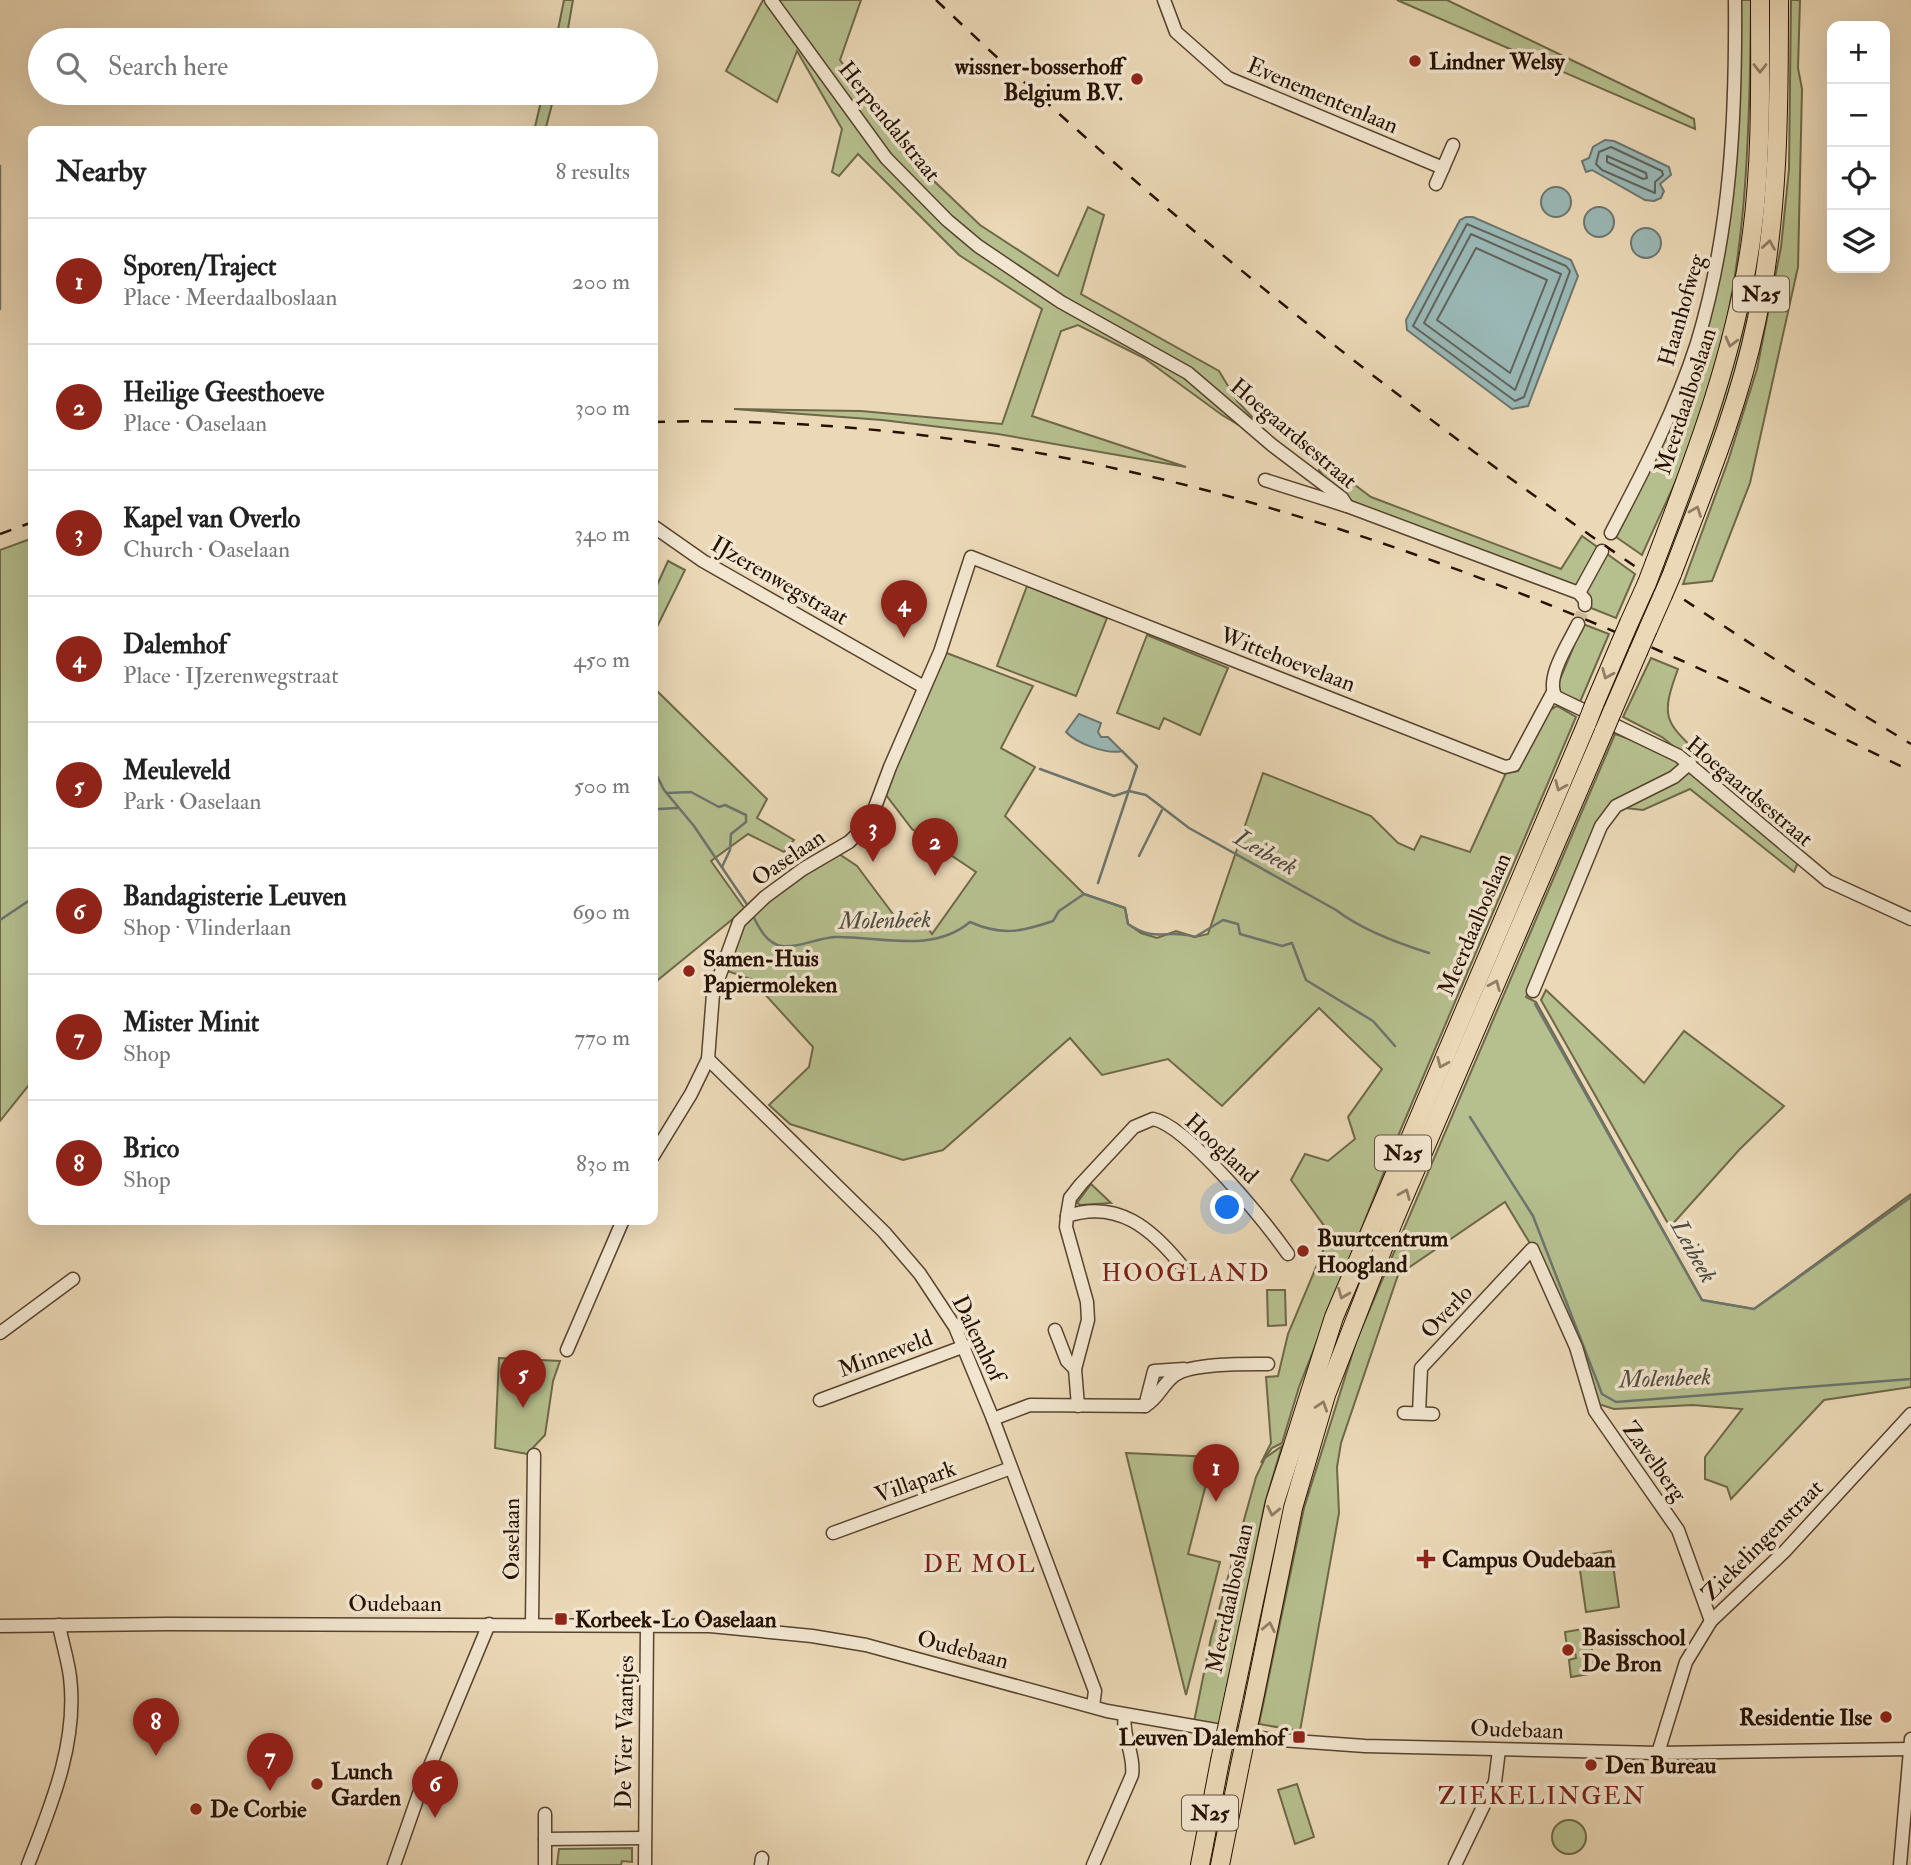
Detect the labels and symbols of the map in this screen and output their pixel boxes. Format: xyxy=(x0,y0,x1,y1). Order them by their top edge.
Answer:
place label: Lindner Welsy xyxy=(1429,47,1566,77)
street label: Evenementenlaan xyxy=(1243,51,1403,140)
place label: wissner-bosserhoff Belgium B.V. xyxy=(954,52,1127,108)
marker: Lindner Welsy xyxy=(1407,53,1423,69)
street label: Herpendalstraat xyxy=(831,55,947,188)
one-way arrow xyxy=(1752,63,1768,74)
marker: wissner-bosserhoff Belgium B.V. xyxy=(1129,71,1145,87)
one-way arrow xyxy=(1761,239,1776,250)
street label: Haanhofweg xyxy=(1652,250,1711,369)
road number: N25 xyxy=(1733,276,1789,312)
street label: Meerdaalboslaan xyxy=(1648,324,1723,478)
one-way arrow xyxy=(1724,336,1739,348)
street label: Hoegaardsestraat xyxy=(1224,372,1363,495)
one-way arrow xyxy=(1688,505,1702,517)
street label: IJzerenwegstraat xyxy=(706,529,854,631)
pin: 4 xyxy=(881,580,927,638)
street label: Wittehoevelaan xyxy=(1215,620,1360,699)
one-way arrow xyxy=(1601,667,1615,680)
street label: Hoegaardsestraat xyxy=(1680,730,1819,853)
one-way arrow xyxy=(1554,778,1568,791)
pin: 3 xyxy=(850,804,896,862)
pin: 2 xyxy=(912,818,958,876)
street label: Oaselaan xyxy=(746,822,831,892)
water label: Leibeek xyxy=(1228,822,1303,883)
street label: Meerdaalboslaan xyxy=(1431,848,1518,1000)
water label: Molenbeek xyxy=(837,904,932,937)
place label: Samen-Huis Papiermoleken xyxy=(703,944,837,1000)
marker: Samen-Huis Papiermoleken xyxy=(681,963,697,979)
one-way arrow xyxy=(1487,980,1501,992)
one-way arrow xyxy=(1436,1056,1450,1068)
street label: Hoogland xyxy=(1179,1107,1265,1190)
road number: N25 xyxy=(1375,1136,1431,1170)
one-way arrow xyxy=(1397,1189,1411,1201)
your location xyxy=(1210,1190,1244,1224)
water label: Leibeek xyxy=(1663,1213,1724,1289)
place label: Buurtcentrum Hoogland xyxy=(1317,1224,1448,1280)
marker: Buurtcentrum Hoogland xyxy=(1295,1243,1311,1259)
district label: HOOGLAND xyxy=(1102,1258,1270,1289)
street label: Overlo xyxy=(1414,1278,1479,1344)
one-way arrow xyxy=(1337,1287,1351,1300)
street label: Dalemhof xyxy=(945,1290,1013,1389)
street label: Minneveld xyxy=(834,1323,936,1384)
pin: 5 xyxy=(500,1350,546,1408)
water label: Molenbeek xyxy=(1616,1361,1712,1396)
one-way arrow xyxy=(1314,1400,1329,1412)
street label: Zavelberg xyxy=(1616,1415,1694,1508)
pin: 1 xyxy=(1193,1444,1239,1502)
street label: Villapark xyxy=(871,1453,960,1510)
street label: Ziekelingenstraat xyxy=(1695,1473,1829,1607)
street label: Oaselaan xyxy=(497,1498,526,1580)
one-way arrow xyxy=(1266,1505,1281,1517)
street label: Meerdaalboslaan xyxy=(1199,1520,1260,1676)
place label: Campus Oudebaan xyxy=(1442,1545,1616,1575)
district label: DE MOL xyxy=(923,1549,1037,1580)
marker: Campus Oudebaan xyxy=(1416,1549,1436,1569)
street label: Oudebaan xyxy=(348,1589,442,1618)
place label: Korbeek-Lo Oaselaan xyxy=(575,1605,777,1634)
marker: Korbeek-Lo Oaselaan xyxy=(553,1611,569,1627)
one-way arrow xyxy=(1260,1621,1275,1633)
street label: Oudebaan xyxy=(914,1623,1012,1676)
place label: Basisschool De Bron xyxy=(1582,1623,1687,1678)
marker: Basisschool De Bron xyxy=(1560,1642,1576,1658)
street label: De Vier Vaantjes xyxy=(609,1655,640,1809)
pin: 8 xyxy=(133,1698,179,1756)
place label: Residentie Ilse xyxy=(1739,1703,1872,1732)
marker: Residentie Ilse xyxy=(1878,1709,1894,1725)
street label: Oudebaan xyxy=(1470,1713,1564,1746)
place label: Leuven Dalemhof xyxy=(1119,1723,1289,1752)
marker: Leuven Dalemhof xyxy=(1291,1729,1307,1745)
pin: 7 xyxy=(247,1733,293,1791)
place label: Den Bureau xyxy=(1605,1751,1717,1780)
place label: Lunch Garden xyxy=(331,1757,401,1812)
marker: Den Bureau xyxy=(1583,1757,1599,1773)
pin: 6 xyxy=(412,1760,458,1818)
marker: Lunch Garden xyxy=(309,1776,325,1792)
district label: ZIEKELINGEN xyxy=(1438,1781,1646,1812)
place label: De Corbie xyxy=(210,1795,307,1824)
road number: N25 xyxy=(1182,1796,1238,1830)
marker: De Corbie xyxy=(188,1801,204,1817)

